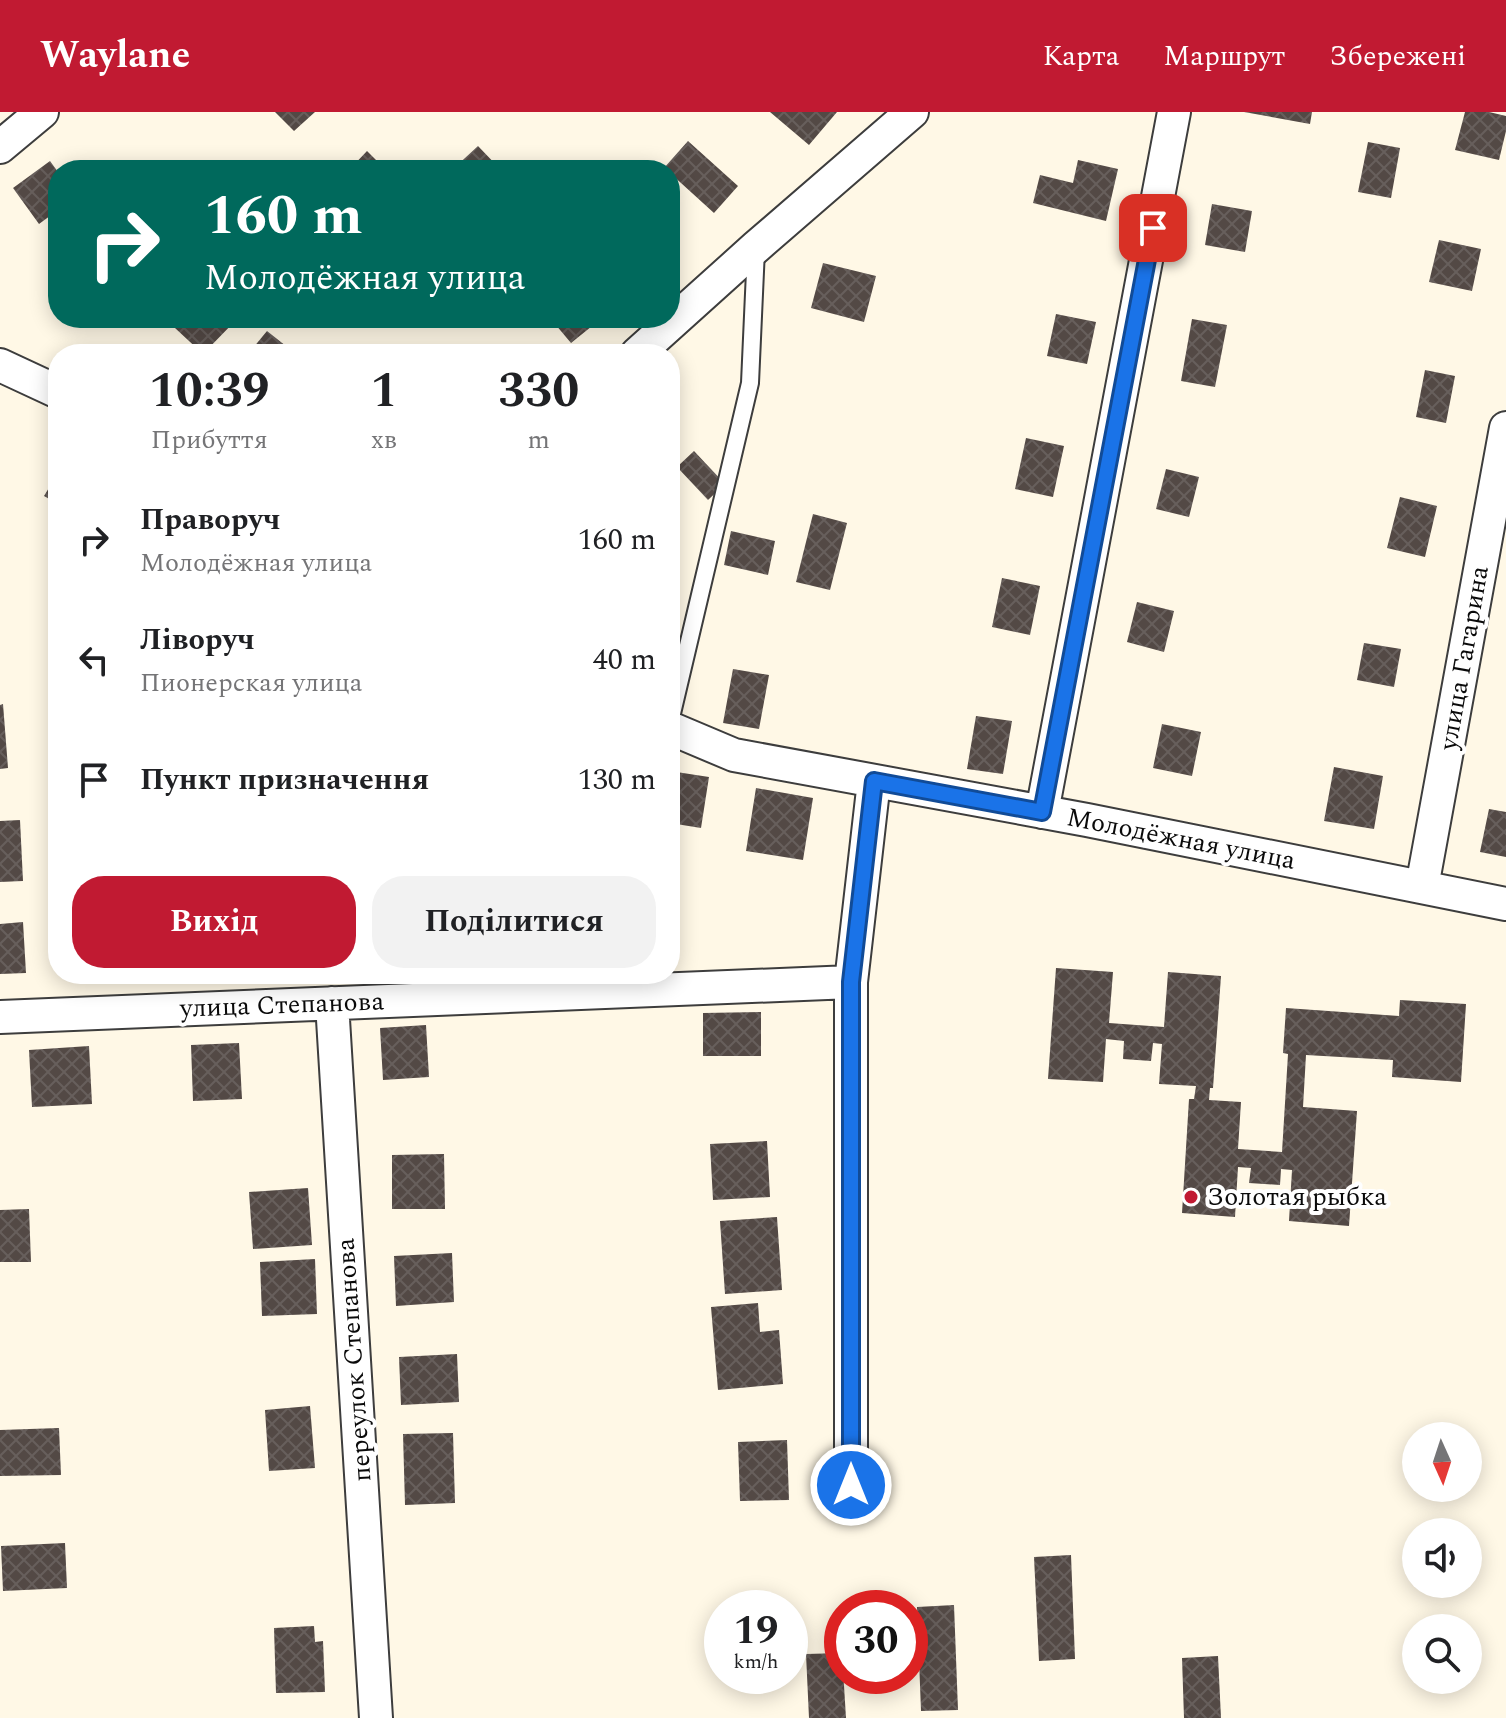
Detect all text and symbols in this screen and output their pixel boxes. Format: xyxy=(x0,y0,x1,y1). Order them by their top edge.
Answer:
text: Waylane xyxy=(40,27,190,85)
text: Карта xyxy=(1043,35,1119,78)
text: Маршрут xyxy=(1163,35,1285,78)
text: Збережені xyxy=(1329,35,1466,78)
text: 160 m xyxy=(204,174,363,259)
icon: right xyxy=(72,192,176,296)
pin xyxy=(1119,194,1187,262)
icon: arrive xyxy=(1131,206,1175,250)
text: Молодёжная улица xyxy=(204,251,525,306)
text: 10:39 xyxy=(149,355,270,428)
text: 1 xyxy=(370,355,397,428)
text: 330 xyxy=(498,355,579,428)
text: Прибуття xyxy=(151,420,268,460)
text: хв xyxy=(371,420,397,460)
text: m xyxy=(527,420,550,460)
text: Праворуч xyxy=(140,497,280,543)
text: 160 m xyxy=(578,517,656,563)
icon: right xyxy=(72,518,116,562)
text: Молодёжная улица xyxy=(140,543,372,583)
street label: улица Гагарина xyxy=(1428,562,1500,754)
text: Ліворуч xyxy=(140,617,255,663)
text: 40 m xyxy=(593,637,656,683)
icon: left xyxy=(72,638,116,682)
text: Пионерская улица xyxy=(140,663,363,703)
text: Пункт призначення xyxy=(140,757,429,803)
text: 130 m xyxy=(578,757,656,803)
icon: arrive xyxy=(72,758,116,802)
street label: Молодёжная улица xyxy=(1063,797,1299,881)
button: Вихід xyxy=(72,876,356,968)
button: Поділитися xyxy=(372,876,656,968)
street label: улица Степанова xyxy=(178,981,385,1029)
place label: Золотая рыбка xyxy=(1207,1177,1387,1217)
marker: Золотая рыбка xyxy=(1182,1188,1200,1206)
street label: переулок Степанова xyxy=(326,1236,382,1483)
north arrow xyxy=(1402,1422,1482,1502)
map controls xyxy=(1402,1422,1482,1694)
position arrow xyxy=(809,1443,893,1527)
button: sound xyxy=(1402,1518,1482,1598)
speed limit sign: 30 xyxy=(824,1590,928,1694)
text: 19 xyxy=(734,1601,778,1662)
button: search xyxy=(1402,1614,1482,1694)
text: km/h xyxy=(734,1647,779,1677)

